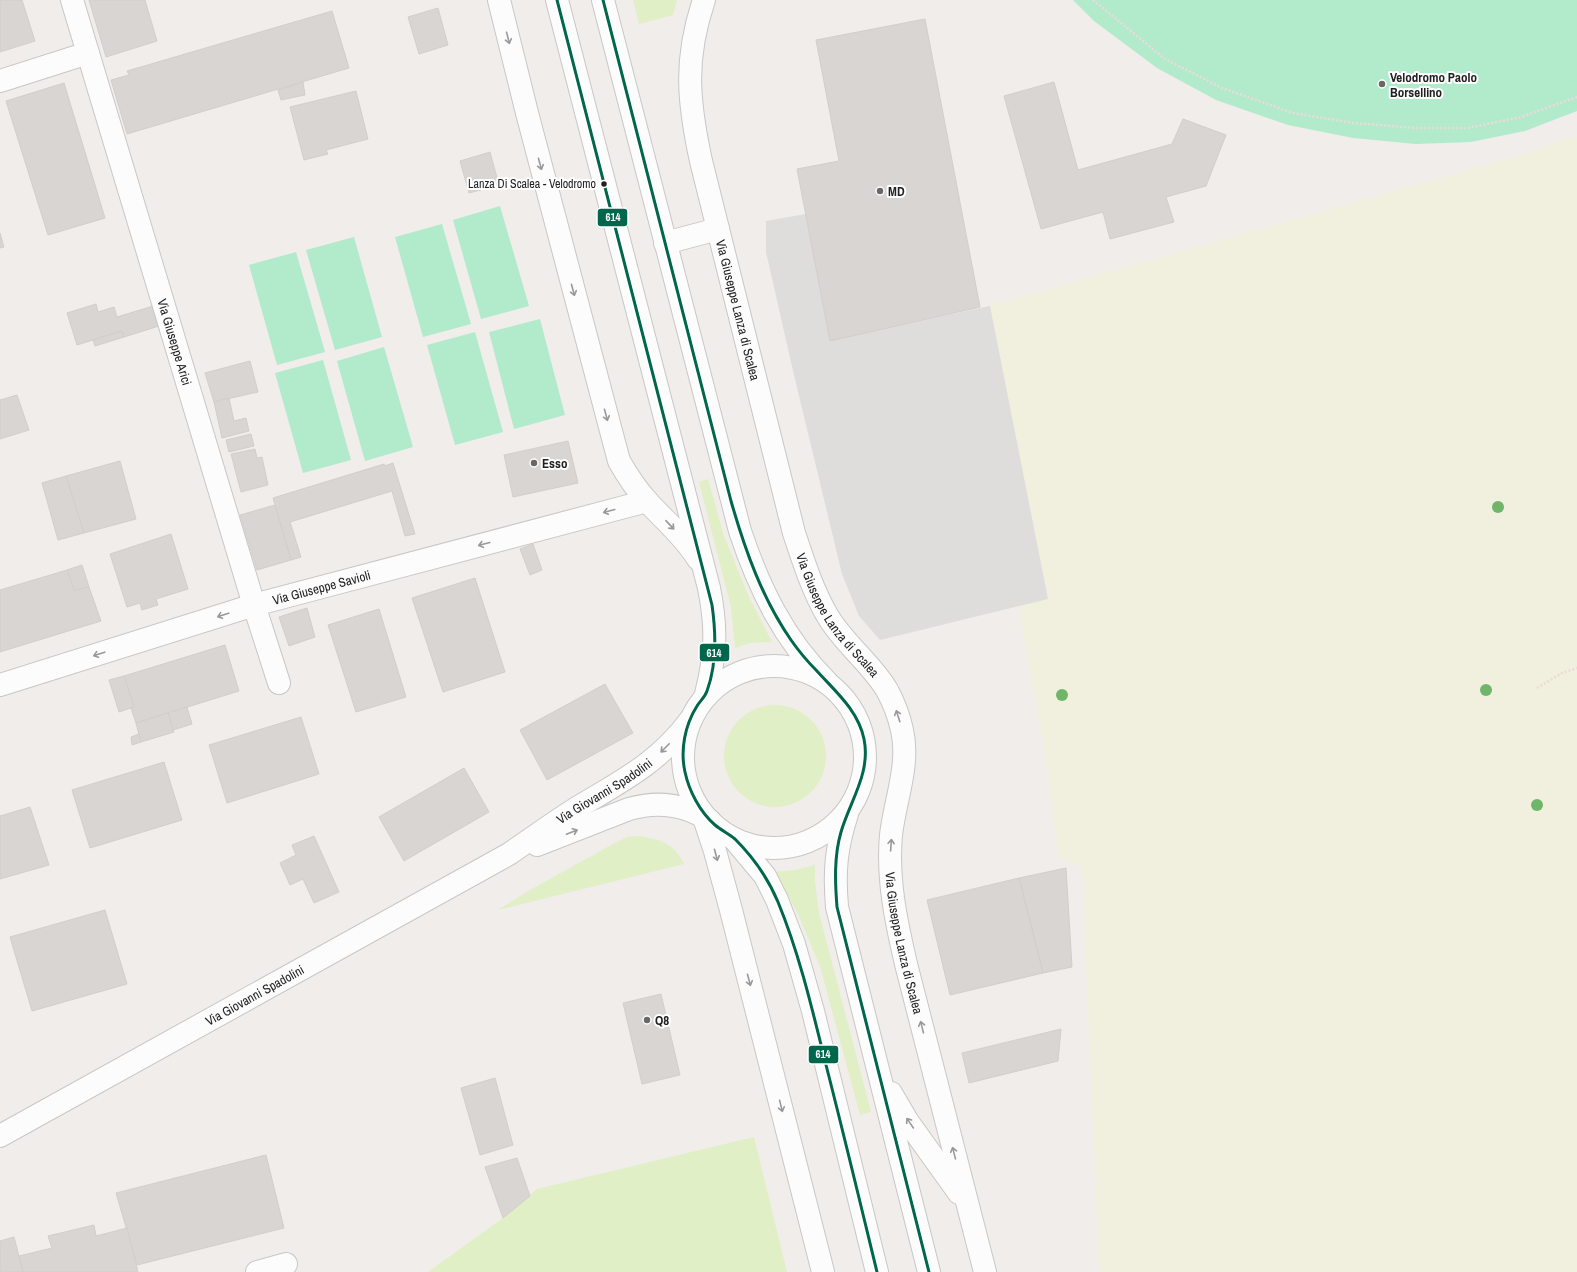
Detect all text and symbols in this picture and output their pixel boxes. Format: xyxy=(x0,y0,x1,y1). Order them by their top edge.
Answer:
one-way arrow xyxy=(505,31,513,44)
place label: Velodromo Paolo Borsellino xyxy=(1390,69,1477,101)
marker: Velodromo Paolo Borsellino xyxy=(1377,79,1387,89)
one-way arrow xyxy=(537,157,544,170)
place label: Lanza Di Scalea - Velodromo xyxy=(468,176,596,192)
marker: Lanza Di Scalea - Velodromo xyxy=(599,179,609,189)
place label: MD xyxy=(888,183,905,200)
marker: MD xyxy=(875,186,885,196)
line badge: 614 xyxy=(597,208,628,227)
text: 614 xyxy=(605,210,621,224)
street label: Via Giuseppe Lanza di Scalea xyxy=(712,238,764,382)
one-way arrow xyxy=(570,283,577,296)
street label: Via Giuseppe Arici xyxy=(154,297,196,387)
one-way arrow xyxy=(603,409,611,422)
place label: Esso xyxy=(542,455,567,472)
marker: Esso xyxy=(529,458,539,468)
one-way arrow xyxy=(603,508,616,515)
one-way arrow xyxy=(665,520,674,530)
one-way arrow xyxy=(477,541,490,548)
street label: Via Giuseppe Lanza di Scalea xyxy=(793,551,883,680)
street label: Via Giuseppe Savioli xyxy=(271,566,372,608)
one-way arrow xyxy=(217,611,229,619)
line badge: 614 xyxy=(699,643,730,662)
text: 614 xyxy=(706,646,722,660)
one-way arrow xyxy=(93,651,106,658)
one-way arrow xyxy=(894,710,901,723)
one-way arrow xyxy=(660,743,670,753)
street label: Via Giovanni Spadolini xyxy=(553,754,656,827)
one-way arrow xyxy=(566,827,578,835)
one-way arrow xyxy=(887,839,894,852)
one-way arrow xyxy=(713,848,720,861)
street label: Via Giuseppe Lanza di Scalea xyxy=(882,871,927,1016)
street label: Via Giovanni Spadolini xyxy=(202,961,307,1029)
one-way arrow xyxy=(746,973,754,986)
place label: Q8 xyxy=(655,1012,669,1029)
marker: Q8 xyxy=(642,1015,652,1025)
one-way arrow xyxy=(918,1021,925,1034)
line badge: 614 xyxy=(808,1045,839,1064)
text: 614 xyxy=(815,1047,831,1061)
one-way arrow xyxy=(778,1099,786,1112)
one-way arrow xyxy=(905,1118,914,1129)
one-way arrow xyxy=(950,1147,958,1160)

